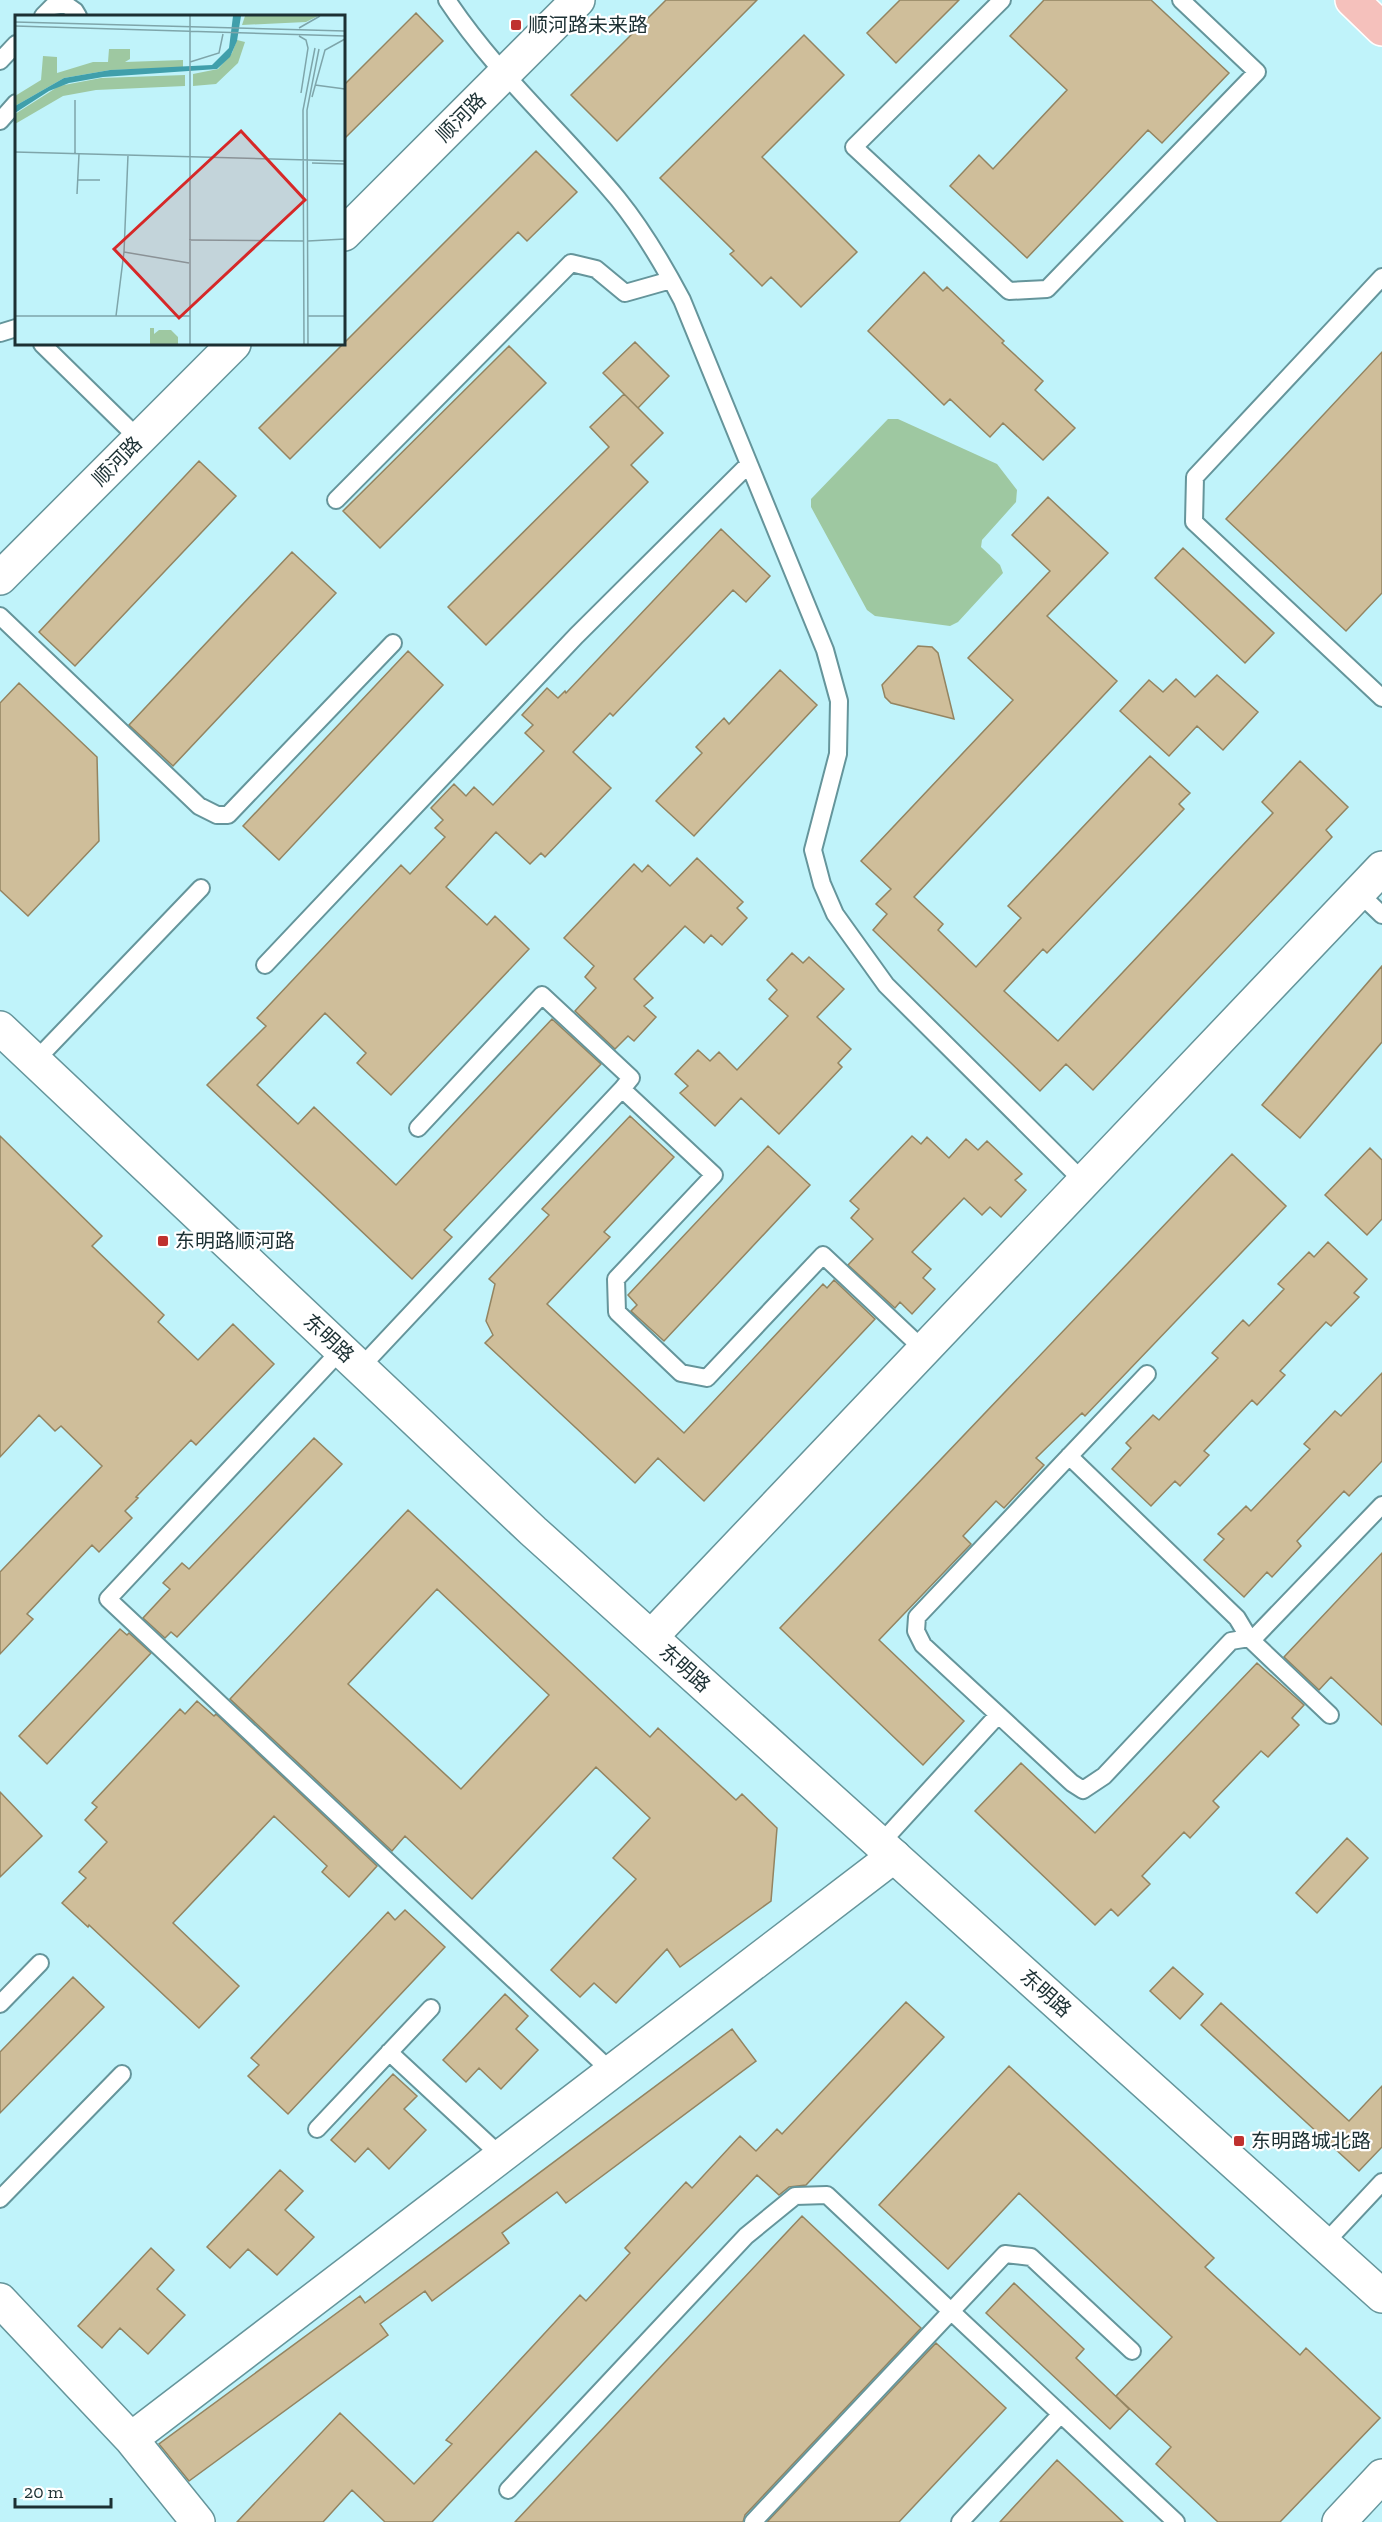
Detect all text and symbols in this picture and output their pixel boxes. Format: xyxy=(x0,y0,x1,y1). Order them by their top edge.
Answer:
place label: 顺河路未来路 xyxy=(528,13,648,37)
inset map xyxy=(15,15,345,345)
marker: 顺河路未来路 xyxy=(509,18,523,32)
street label: 顺河路 xyxy=(431,87,491,147)
street label: 顺河路 xyxy=(87,431,147,491)
place label: 东明路顺河路 xyxy=(175,1229,295,1253)
marker: 东明路顺河路 xyxy=(156,1234,170,1248)
street label: 东明路 xyxy=(299,1309,359,1367)
street label: 东明路 xyxy=(655,1639,715,1697)
street label: 东明路 xyxy=(1016,1964,1076,2022)
place label: 东明路城北路 xyxy=(1251,2129,1371,2153)
marker: 东明路城北路 xyxy=(1232,2134,1246,2148)
scale bar xyxy=(15,2471,111,2509)
text: 20 m xyxy=(24,2481,64,2503)

